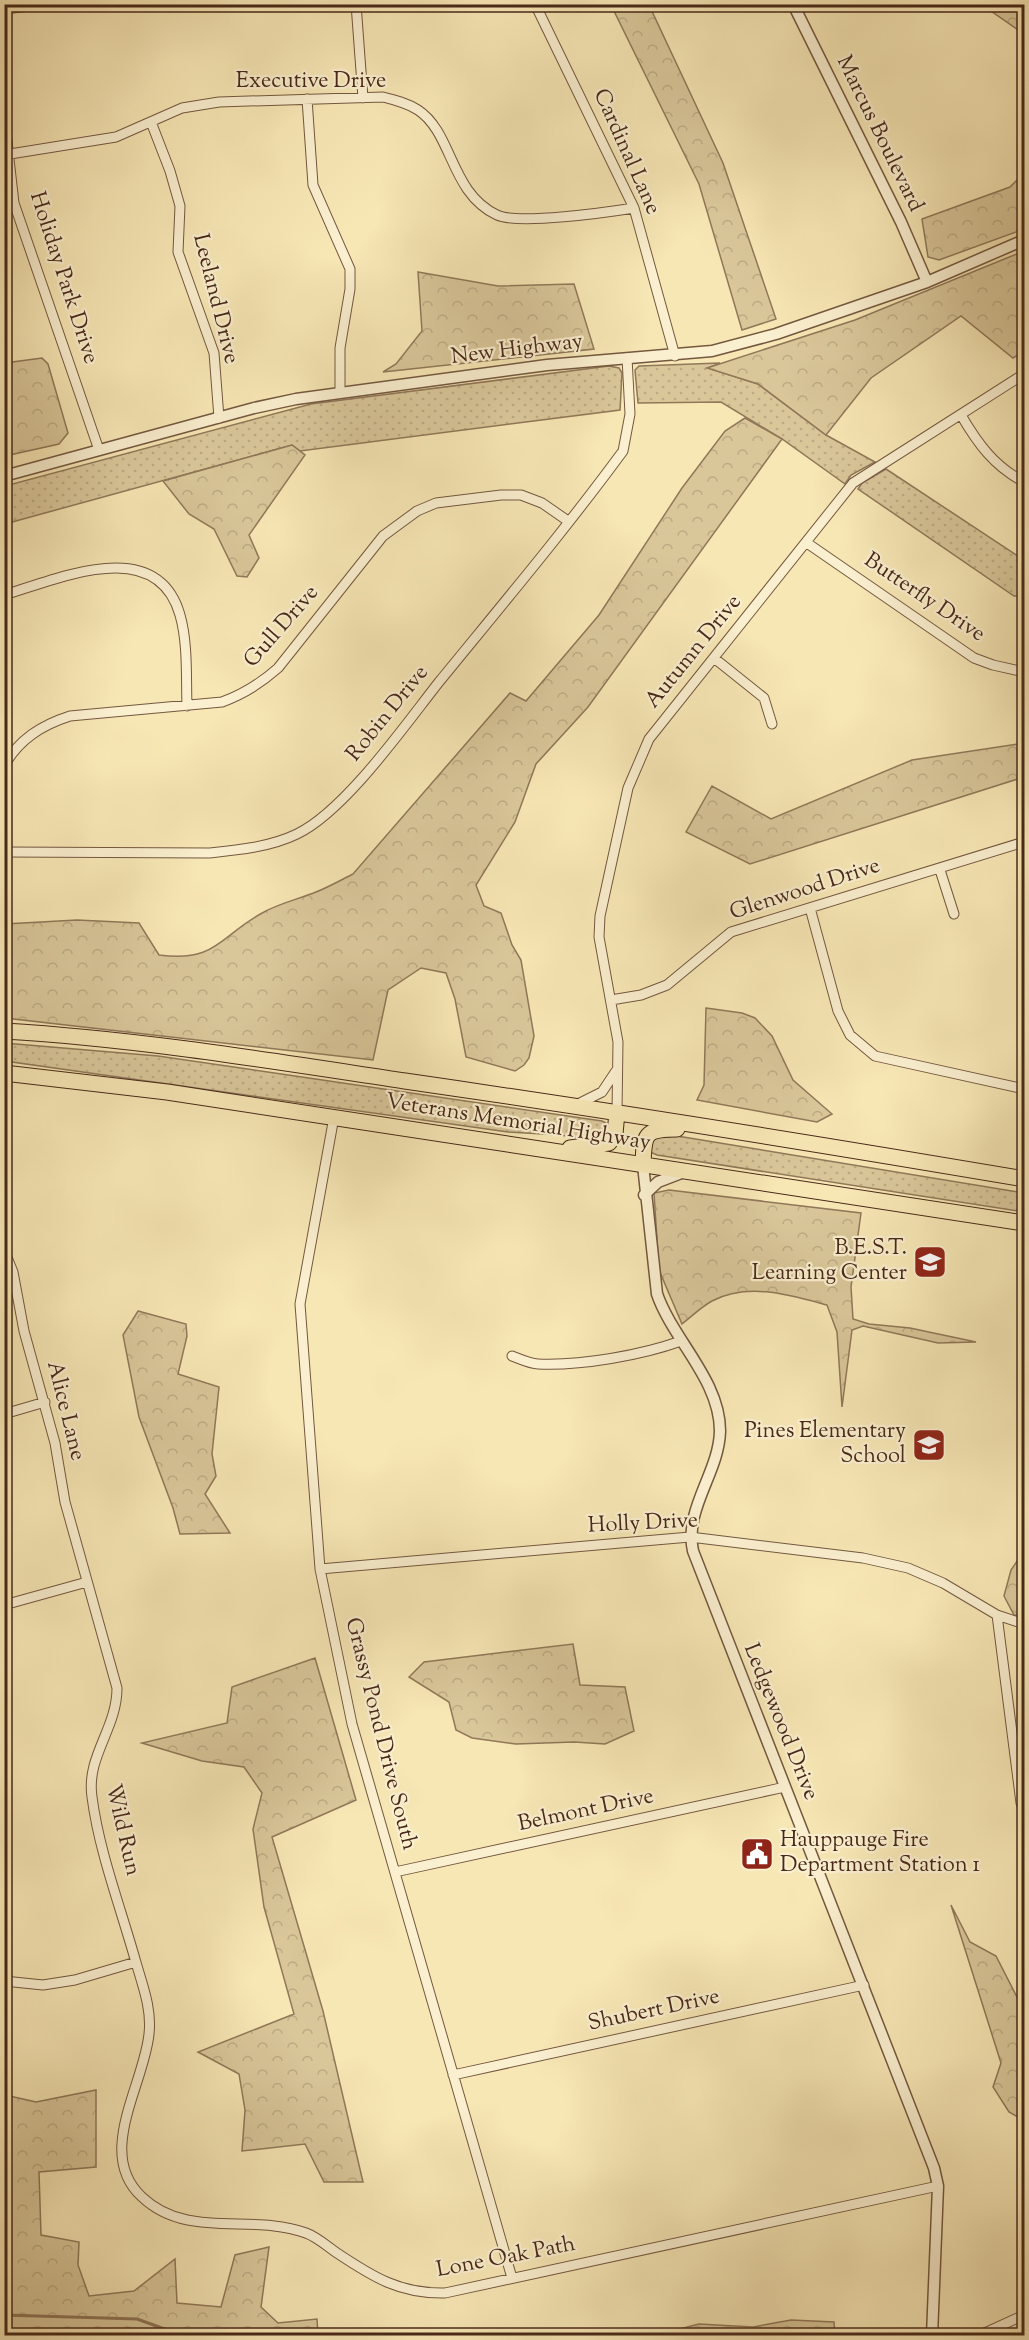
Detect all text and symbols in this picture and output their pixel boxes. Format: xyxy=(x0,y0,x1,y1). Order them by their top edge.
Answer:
street label: Marcus Boulevard xyxy=(827,50,931,218)
street label: Executive Drive xyxy=(236,66,386,98)
street label: Cardinal Lane xyxy=(584,84,668,220)
street label: Holiday Park Drive xyxy=(20,188,106,368)
street label: Leeland Drive xyxy=(183,231,247,367)
street label: New Highway xyxy=(449,326,585,374)
street label: Butterfly Drive xyxy=(857,545,991,651)
street label: Gull Drive xyxy=(237,579,327,675)
street label: Autumn Drive xyxy=(638,588,750,716)
street label: Robin Drive xyxy=(339,659,437,769)
street label: Glenwood Drive xyxy=(726,851,884,929)
street label: Veterans Memorial Highway xyxy=(383,1086,653,1160)
place label: B.E.S.T. Learning Center xyxy=(752,1233,907,1290)
school or university icon: B.E.S.T. Learning Center xyxy=(912,1244,948,1280)
street label: Alice Lane xyxy=(37,1358,93,1464)
place label: Pines Elementary School xyxy=(744,1416,906,1473)
school or university icon: Pines Elementary School xyxy=(911,1427,947,1463)
street label: Holly Drive xyxy=(587,1505,699,1543)
street label: Grassy Pond Drive South xyxy=(336,1614,424,1854)
street label: Ledgewood Drive xyxy=(734,1639,826,1805)
street label: Wild Run xyxy=(96,1781,148,1879)
street label: Belmont Drive xyxy=(515,1781,657,1841)
place label: Hauppauge Fire Department Station 1 xyxy=(780,1825,980,1882)
public building icon: Hauppauge Fire Department Station 1 xyxy=(739,1836,775,1872)
street label: Shubert Drive xyxy=(585,1981,723,2041)
street label: Lone Oak Path xyxy=(434,2229,578,2287)

